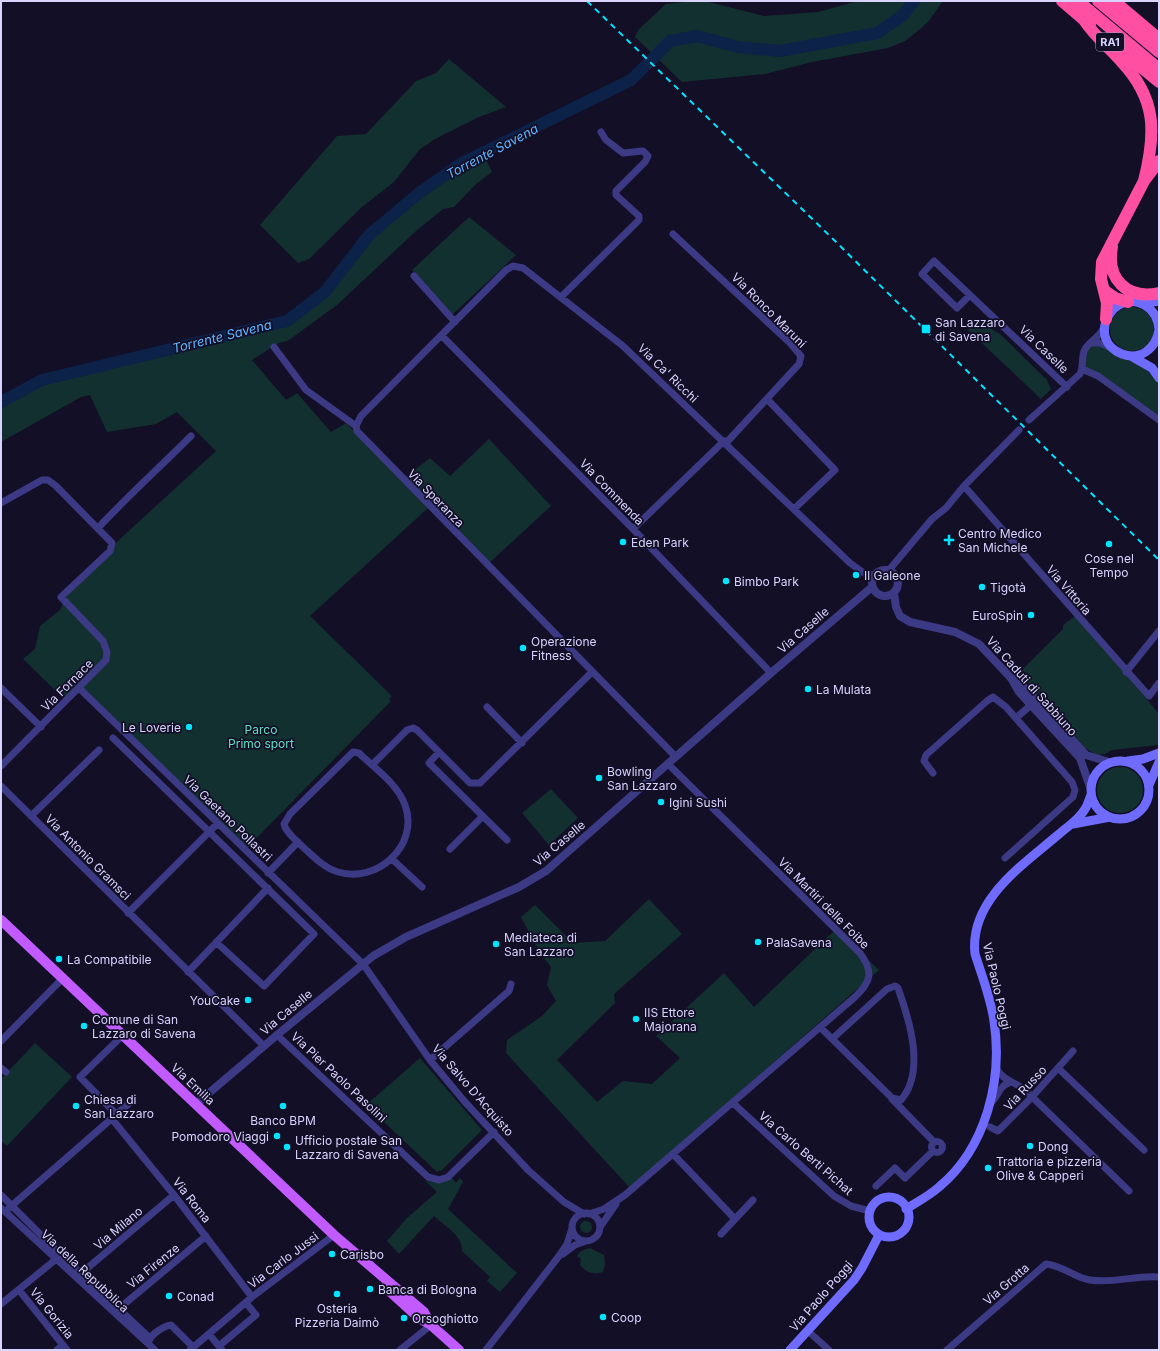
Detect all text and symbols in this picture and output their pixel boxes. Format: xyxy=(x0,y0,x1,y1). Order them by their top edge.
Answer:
road number: RA1 xyxy=(1096,33,1124,51)
water label: Torrente Savena xyxy=(443,120,541,182)
street label: Via Ronco Maruni xyxy=(728,269,810,351)
place label: San Lazzaro di Savena xyxy=(935,315,1005,344)
water label: Torrente Savena xyxy=(171,316,273,356)
street label: Via Caselle xyxy=(1016,322,1072,376)
marker: San Lazzaro di Savena xyxy=(920,323,932,335)
street label: Via Ca' Ricchi xyxy=(635,340,701,406)
street label: Via Commenda xyxy=(577,456,647,528)
street label: Via Speranza xyxy=(405,466,467,530)
place label: Centro Medico San Michele xyxy=(958,526,1042,555)
marker: Centro Medico San Michele xyxy=(943,534,955,546)
place label: Eden Park xyxy=(631,535,689,550)
marker: Eden Park xyxy=(618,537,628,547)
marker: Cose nel Tempo xyxy=(1104,539,1114,549)
place label: Cose nel Tempo xyxy=(1084,551,1134,580)
street label: Via Vittoria xyxy=(1043,562,1095,618)
place label: Il Galeone xyxy=(864,568,920,583)
marker: Il Galeone xyxy=(851,570,861,580)
place label: Bimbo Park xyxy=(734,574,799,589)
marker: Bimbo Park xyxy=(721,576,731,586)
place label: Tigotà xyxy=(990,580,1026,595)
marker: Tigotà xyxy=(977,582,987,592)
street label: Via Caselle xyxy=(774,604,832,656)
place label: EuroSpin xyxy=(972,608,1023,623)
marker: EuroSpin xyxy=(1026,610,1036,620)
street label: Via Caduti di Sabbiuno xyxy=(983,633,1081,739)
place label: Operazione Fitness xyxy=(531,634,597,663)
marker: Operazione Fitness xyxy=(518,643,528,653)
street label: Via Fornace xyxy=(38,656,96,714)
place label: La Mulata xyxy=(816,682,871,697)
marker: La Mulata xyxy=(803,684,813,694)
place label: Le Loverie xyxy=(122,720,181,735)
marker: Le Loverie xyxy=(184,722,194,732)
park label: Parco Primo sport xyxy=(228,722,294,751)
place label: Bowling San Lazzaro xyxy=(607,764,677,793)
street label: Via Gaetano Pollastri xyxy=(180,772,276,864)
marker: Bowling San Lazzaro xyxy=(594,773,604,783)
place label: Igini Sushi xyxy=(669,795,727,810)
marker: Igini Sushi xyxy=(656,797,666,807)
street label: Via Antonio Gramsci xyxy=(42,811,134,903)
street label: Via Caselle xyxy=(530,817,588,869)
street label: Via Martiri delle Foibe xyxy=(775,854,873,952)
place label: Mediateca di San Lazzaro xyxy=(504,930,577,959)
place label: PalaSavena xyxy=(766,935,832,950)
marker: PalaSavena xyxy=(753,937,763,947)
marker: Mediateca di San Lazzaro xyxy=(491,939,501,949)
street label: Via Paolo Poggi xyxy=(980,941,1014,1031)
place label: La Compatibile xyxy=(67,952,152,967)
marker: La Compatibile xyxy=(54,954,64,964)
street label: Via Caselle xyxy=(257,986,315,1038)
place label: YouCake xyxy=(190,993,240,1008)
marker: YouCake xyxy=(243,995,253,1005)
place label: IIS Ettore Majorana xyxy=(644,1005,697,1034)
place label: Comune di San Lazzaro di Savena xyxy=(92,1012,196,1041)
marker: IIS Ettore Majorana xyxy=(631,1014,641,1024)
marker: Comune di San Lazzaro di Savena xyxy=(79,1021,89,1031)
street label: Via Pier Paolo Pasolini xyxy=(288,1029,390,1125)
street label: Via Salvo D'Acquisto xyxy=(429,1041,517,1139)
street label: Via Emilia xyxy=(168,1060,218,1108)
street label: Via Russo xyxy=(1000,1062,1050,1114)
place label: Chiesa di San Lazzaro xyxy=(84,1092,154,1121)
marker: Chiesa di San Lazzaro xyxy=(71,1101,81,1111)
marker: Banco BPM xyxy=(278,1101,288,1111)
street label: Via Carlo Berti Pichat xyxy=(756,1108,856,1198)
place label: Banco BPM xyxy=(250,1113,316,1128)
place label: Pomodoro Viaggi xyxy=(172,1129,269,1144)
marker: Pomodoro Viaggi xyxy=(272,1131,282,1141)
place label: Ufficio postale San Lazzaro di Savena xyxy=(295,1133,402,1162)
place label: Dong xyxy=(1038,1139,1068,1154)
marker: Dong xyxy=(1025,1141,1035,1151)
marker: Ufficio postale San Lazzaro di Savena xyxy=(282,1142,292,1152)
place label: Trattoria e pizzeria Olive & Capperi xyxy=(996,1154,1102,1183)
marker: Trattoria e pizzeria Olive & Capperi xyxy=(983,1163,993,1173)
street label: Via Roma xyxy=(170,1174,214,1226)
street label: Via Milano xyxy=(91,1203,145,1253)
street label: Via della Repubblica xyxy=(38,1226,132,1316)
street label: Via Carlo Jussi xyxy=(245,1229,321,1291)
street label: Via Firenze xyxy=(124,1240,182,1292)
place label: Carisbo xyxy=(340,1247,384,1262)
marker: Carisbo xyxy=(327,1249,337,1259)
street label: Via Paolo Poggi xyxy=(786,1258,856,1334)
street label: Via Grotta xyxy=(980,1260,1032,1308)
place label: Banca di Bologna xyxy=(378,1282,477,1297)
street label: Via Gorizia xyxy=(27,1284,77,1342)
marker: Banca di Bologna xyxy=(365,1284,375,1294)
place label: Conad xyxy=(177,1289,214,1304)
marker: Osteria Pizzeria Daimò xyxy=(332,1289,342,1299)
marker: Conad xyxy=(164,1291,174,1301)
place label: Osteria Pizzeria Daimò xyxy=(295,1301,379,1330)
place label: Coop xyxy=(611,1310,642,1325)
place label: Orsoghiotto xyxy=(412,1311,478,1326)
marker: Coop xyxy=(598,1312,608,1322)
marker: Orsoghiotto xyxy=(399,1313,409,1323)

